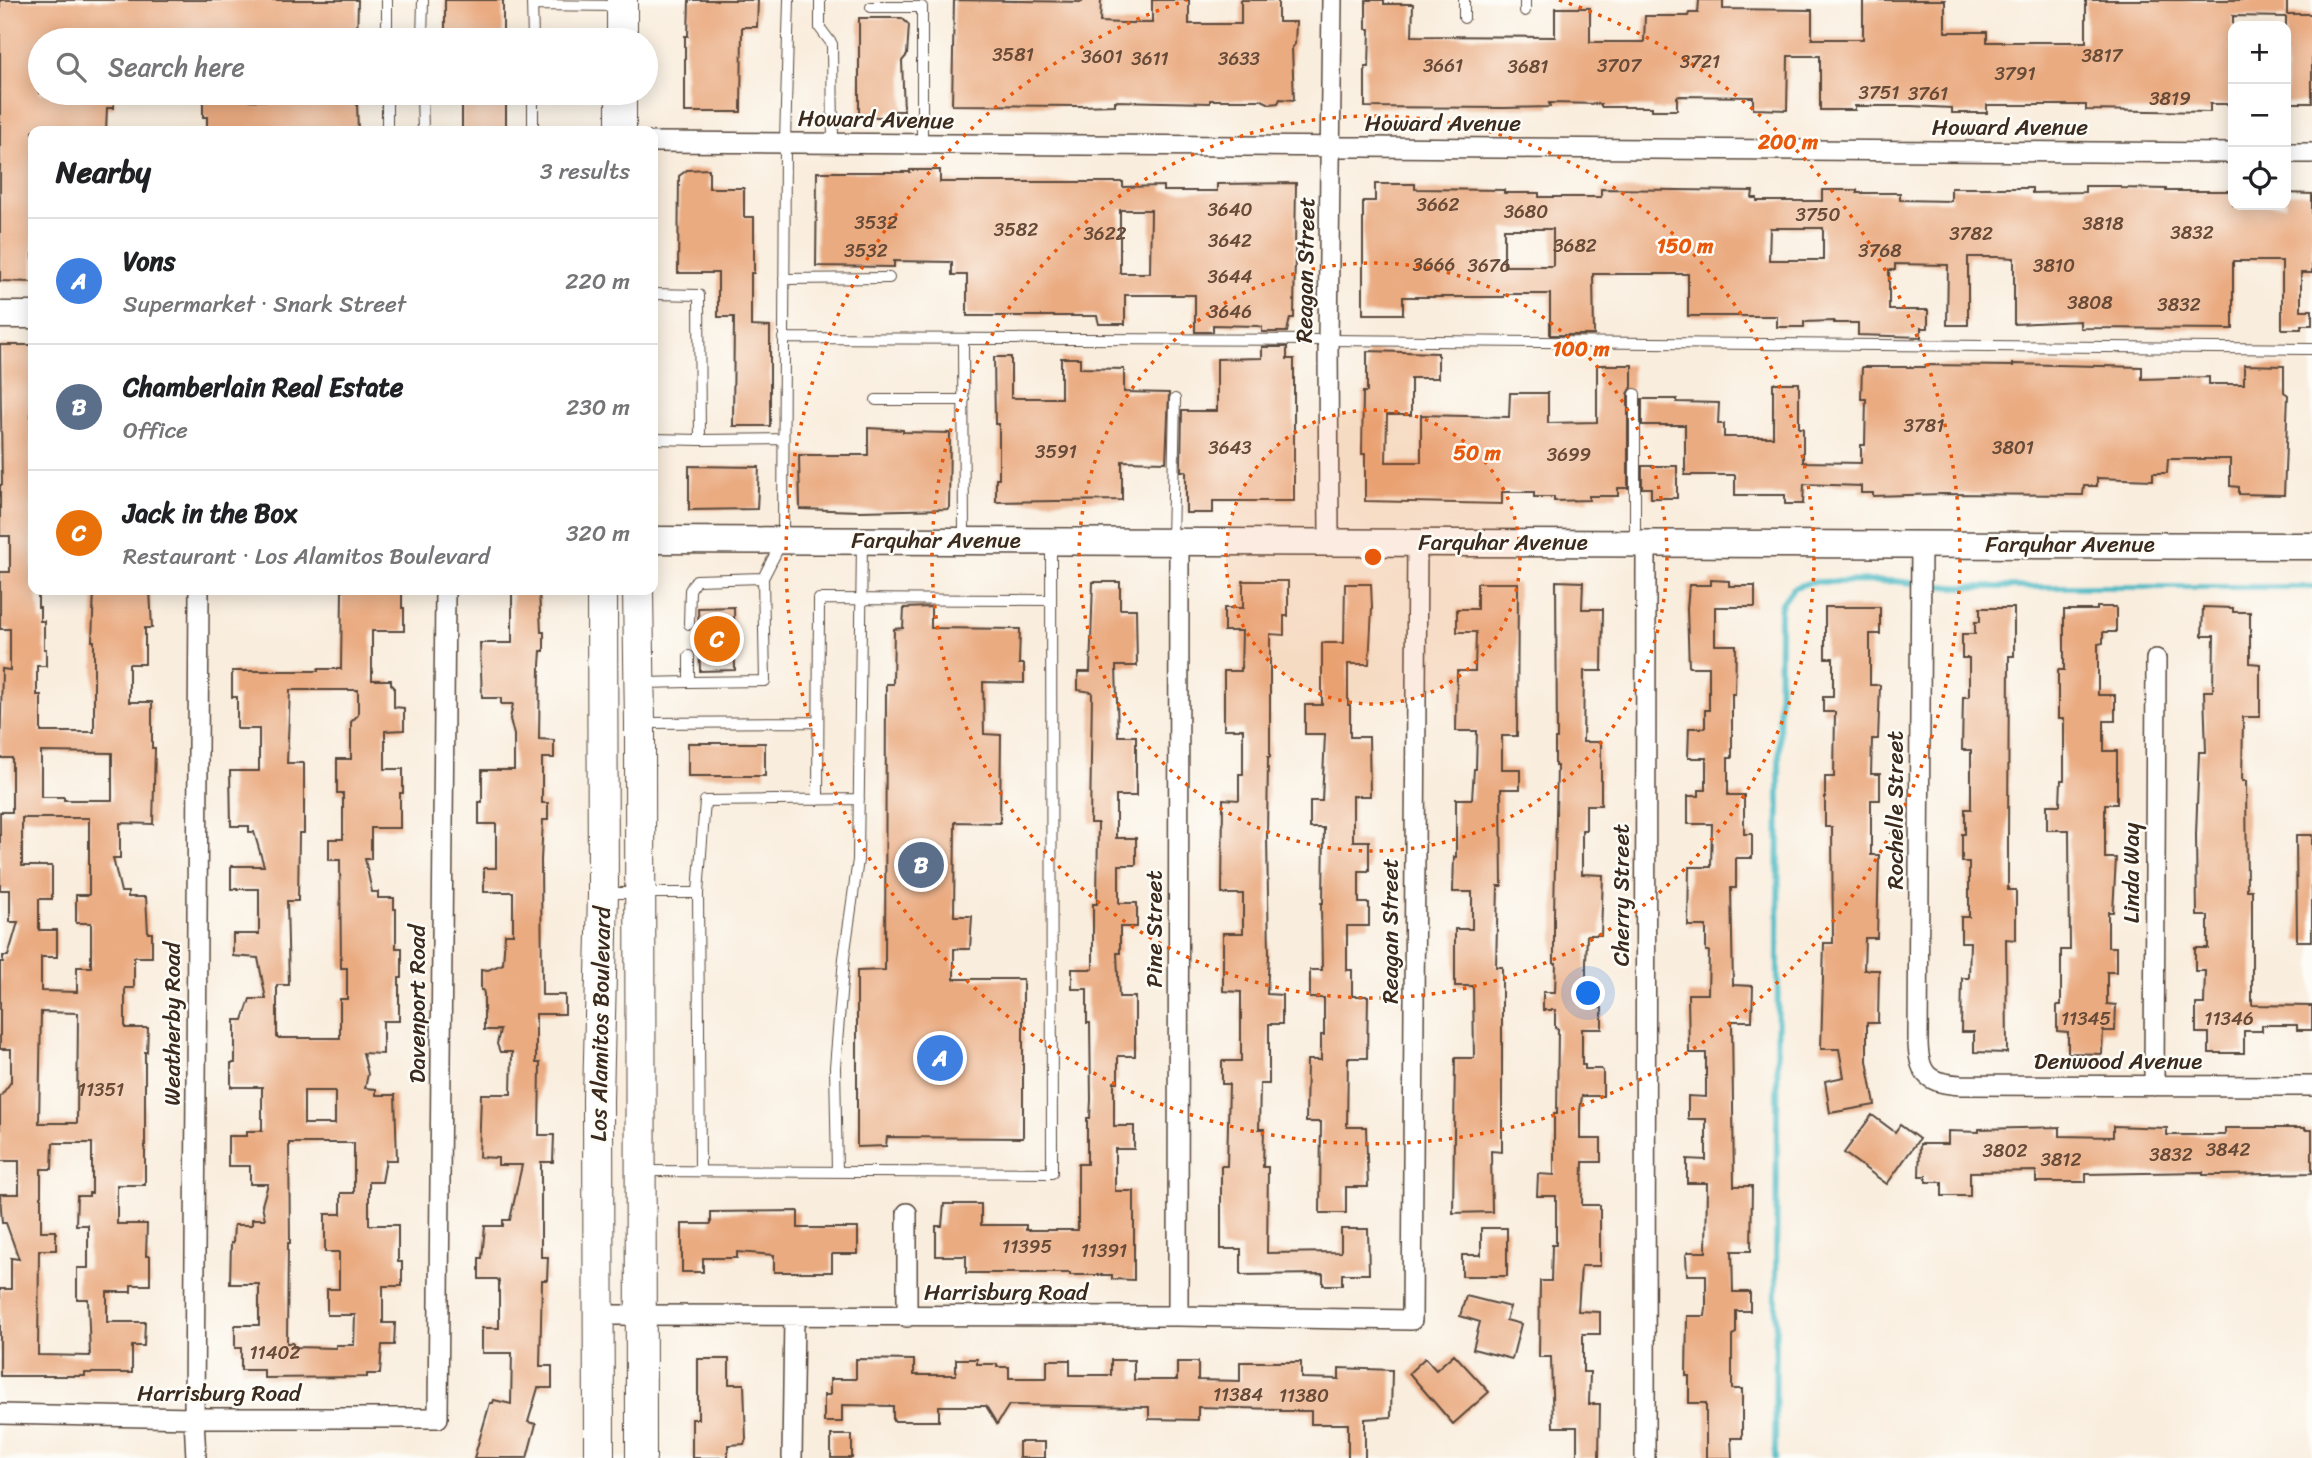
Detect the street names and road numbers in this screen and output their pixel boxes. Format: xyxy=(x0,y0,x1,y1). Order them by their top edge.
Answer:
street label: Howard Avenue xyxy=(797,98,955,141)
street label: Howard Avenue xyxy=(1365,103,1521,144)
street label: Howard Avenue xyxy=(1932,107,2088,148)
street label: Reagan Street xyxy=(1284,197,1327,343)
street label: Farquhar Avenue xyxy=(851,520,1021,561)
street label: Farquhar Avenue xyxy=(1418,522,1588,563)
street label: Farquhar Avenue xyxy=(1985,524,2155,565)
street label: Rochelle Street xyxy=(1875,731,1916,889)
street label: Linda Way xyxy=(2111,823,2152,923)
street label: Cherry Street xyxy=(1601,824,1642,966)
street label: Reagan Street xyxy=(1370,858,1411,1004)
street label: Pine Street xyxy=(1134,870,1175,988)
street label: Los Alamitos Boulevard xyxy=(578,904,623,1142)
street label: Davenport Road xyxy=(397,923,438,1083)
street label: Weatherby Road xyxy=(152,940,193,1106)
street label: Denwood Avenue xyxy=(2034,1041,2202,1082)
street label: Harrisburg Road xyxy=(924,1272,1090,1313)
street label: Harrisburg Road xyxy=(137,1373,303,1414)

